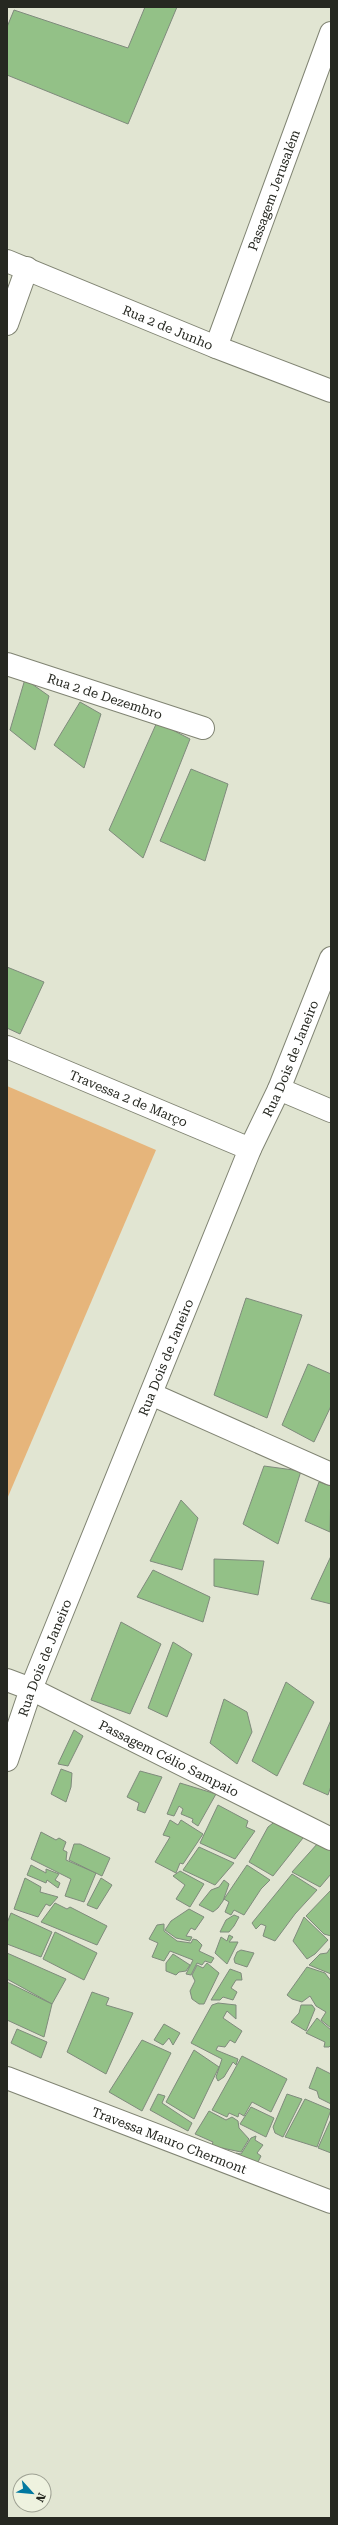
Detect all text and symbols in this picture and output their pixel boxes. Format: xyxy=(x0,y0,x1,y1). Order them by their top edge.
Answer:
street label: Passagem Jerusalém xyxy=(245,128,303,253)
street label: Rua 2 de Junho xyxy=(120,302,215,353)
street label: Rua 2 de Dezembro xyxy=(45,671,164,722)
street label: Rua Dois de Janeiro xyxy=(260,998,322,1119)
street label: Travessa 2 de Março xyxy=(67,1067,190,1130)
street label: Rua Dois de Janeiro xyxy=(136,1297,196,1418)
street label: Rua Dois de Janeiro xyxy=(15,1597,75,1718)
street label: Passagem Célio Sampaio xyxy=(97,1717,241,1800)
street label: Travessa Mauro Chermont xyxy=(90,2104,249,2177)
north arrow xyxy=(12,2473,52,2513)
text: N xyxy=(33,2491,48,2505)

